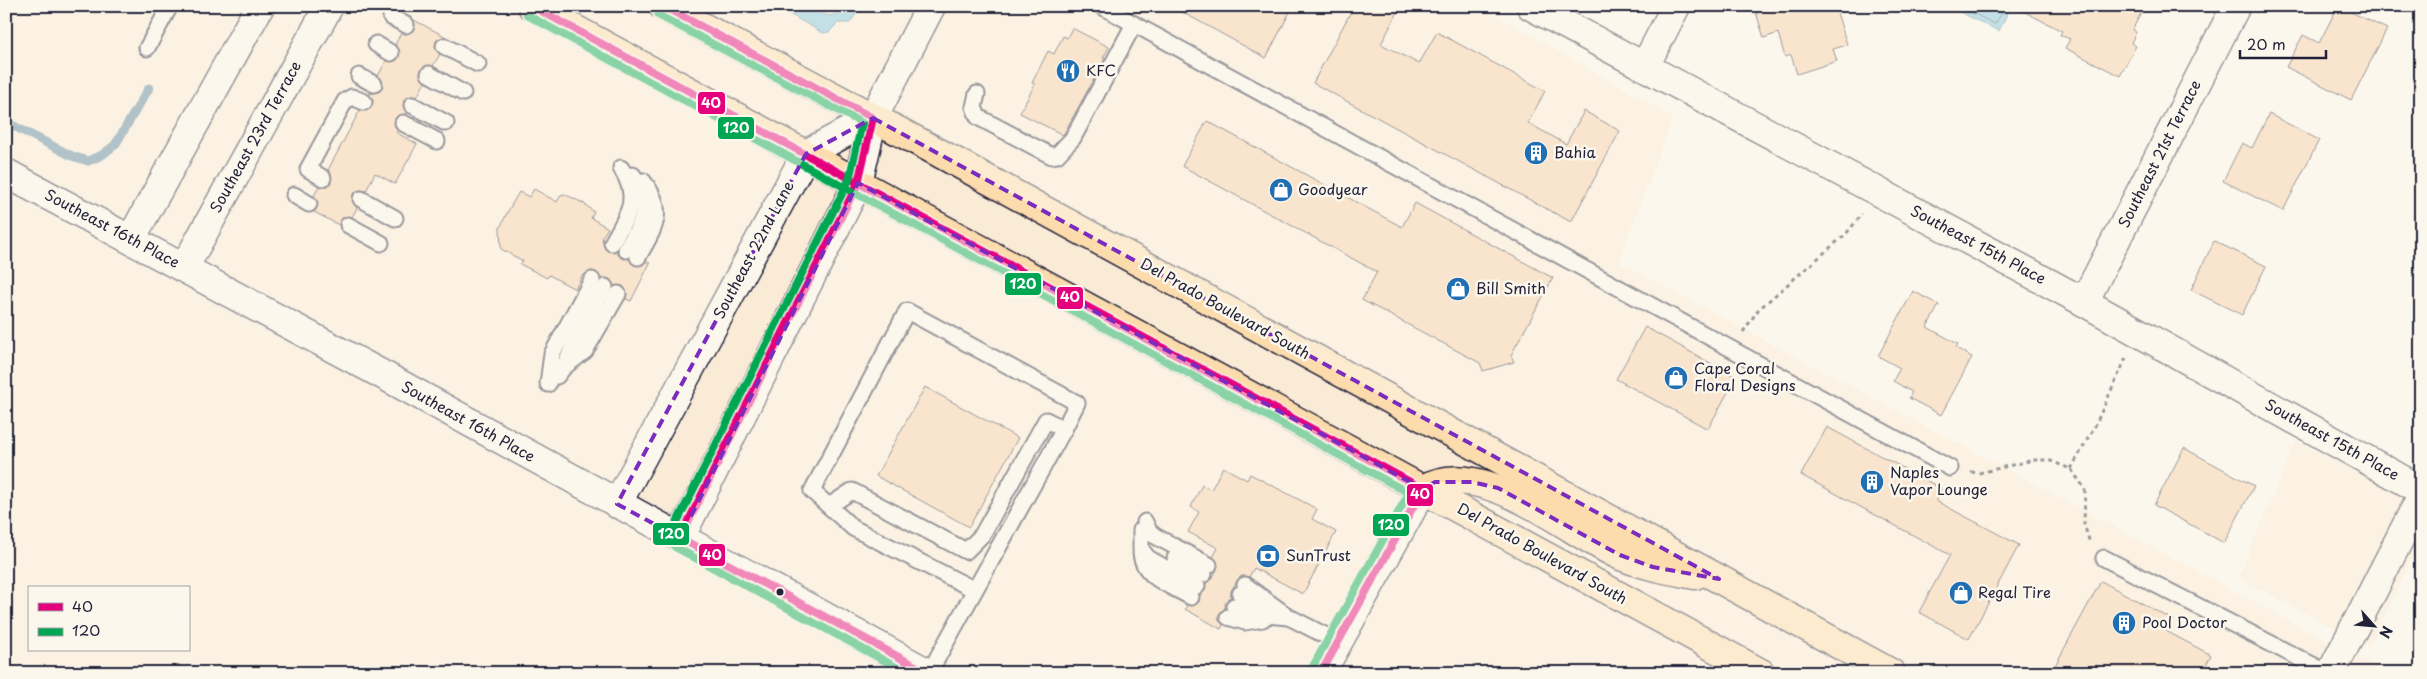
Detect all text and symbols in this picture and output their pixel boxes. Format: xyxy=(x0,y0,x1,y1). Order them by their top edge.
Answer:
scale bar xyxy=(2240,28,2326,60)
text: 20 m xyxy=(2247,32,2286,55)
street label: Southeast 23rd Terrace xyxy=(203,56,306,216)
restaurant icon: KFC xyxy=(1055,58,1081,84)
place label: KFC xyxy=(1086,58,1116,81)
street label: Southeast 21st Terrace xyxy=(2111,75,2206,231)
line badge: 40 xyxy=(697,91,726,115)
text: 40 xyxy=(701,92,721,113)
line badge: 120 xyxy=(717,116,755,140)
text: 120 xyxy=(723,117,749,138)
building icon: Bahia xyxy=(1523,140,1549,166)
place label: Bahia xyxy=(1554,140,1596,163)
street label: Southeast 22nd Lane xyxy=(707,176,799,322)
shop icon: Goodyear xyxy=(1268,177,1294,203)
place label: Goodyear xyxy=(1298,177,1368,200)
street label: Southeast 16th Place xyxy=(41,182,184,273)
street label: Southeast 15th Place xyxy=(1907,198,2050,289)
street label: Del Prado Boulevard South xyxy=(1137,251,1315,364)
line badge: 120 xyxy=(1004,272,1042,296)
text: 120 xyxy=(1010,273,1036,294)
shop icon: Bill Smith xyxy=(1445,276,1471,302)
place label: Bill Smith xyxy=(1476,276,1546,299)
line badge: 40 xyxy=(1056,286,1084,310)
text: 40 xyxy=(1060,286,1080,307)
place label: Cape Coral Floral Designs xyxy=(1694,356,1796,396)
shop icon: Cape Coral Floral Designs xyxy=(1663,365,1689,391)
street label: Southeast 16th Place xyxy=(398,374,540,467)
street label: Southeast 15th Place xyxy=(2261,392,2404,485)
place label: Naples Vapor Lounge xyxy=(1890,460,1988,500)
building icon: Naples Vapor Lounge xyxy=(1859,469,1885,495)
line badge: 40 xyxy=(1406,483,1434,507)
text: 40 xyxy=(1410,483,1430,504)
street label: Del Prado Boulevard South xyxy=(1454,496,1632,609)
line badge: 120 xyxy=(1372,513,1410,537)
text: 120 xyxy=(1378,514,1404,535)
line badge: 120 xyxy=(652,522,690,546)
text: 120 xyxy=(658,523,684,544)
line badge: 40 xyxy=(698,543,726,567)
bank icon: SunTrust xyxy=(1255,543,1281,569)
place label: SunTrust xyxy=(1286,543,1351,566)
text: 40 xyxy=(702,544,722,565)
shop icon: Regal Tire xyxy=(1948,580,1974,606)
place label: Regal Tire xyxy=(1978,580,2051,603)
legend xyxy=(28,586,190,652)
unlabelled marker xyxy=(775,587,785,597)
text: 40 xyxy=(72,594,93,617)
north arrow xyxy=(2350,602,2400,652)
building icon: Pool Doctor xyxy=(2111,610,2137,636)
place label: Pool Doctor xyxy=(2142,610,2227,633)
text: 120 xyxy=(72,618,100,641)
text: N xyxy=(2374,622,2398,642)

